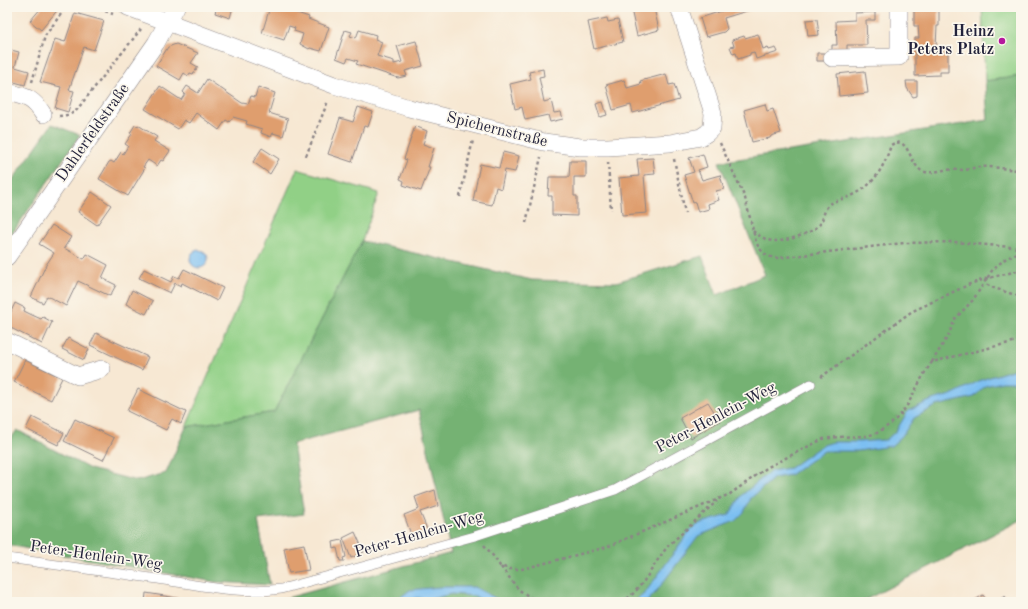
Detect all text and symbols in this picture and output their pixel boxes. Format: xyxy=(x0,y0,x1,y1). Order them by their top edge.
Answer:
place label: Heinz Peters Platz xyxy=(907,24,994,58)
marker: Heinz Peters Platz xyxy=(997,36,1007,46)
street label: Dahlerfeldstraße xyxy=(53,81,133,185)
street label: Spichernstraße xyxy=(445,110,549,150)
street label: Peter-Henlein-Weg xyxy=(653,379,779,456)
street label: Peter-Henlein-Weg xyxy=(353,509,486,561)
street label: Peter-Henlein-Weg xyxy=(29,539,164,573)

